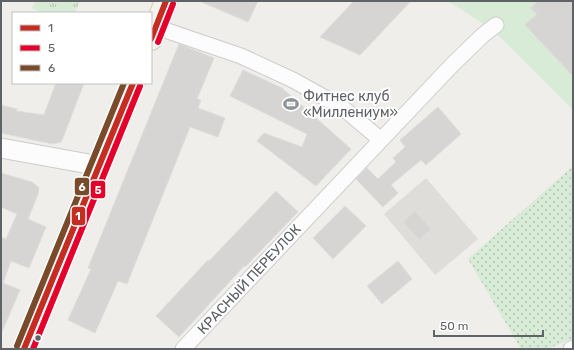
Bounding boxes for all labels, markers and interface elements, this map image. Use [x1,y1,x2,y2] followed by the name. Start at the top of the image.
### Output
[12,12,152,84] legend
[48,21,53,35] text: 1
[48,41,55,55] text: 5
[48,61,55,75] text: 6
[303,88,398,121] place label: Фитнес клуб «Миллениум»
[282,95,300,113] sports icon: Фитнес клуб «Миллениум»
[74,177,90,196] line badge: 6
[90,180,106,199] line badge: 5
[78,181,86,194] text: 6
[94,184,102,197] text: 5
[71,206,86,226] line badge: 1
[75,210,81,223] text: 1
[193,220,305,338] street label: КРАСНЫЙ ПЕРЕУЛОК
[434,312,543,338] scale bar
[440,319,468,333] text: 50 m
[33,333,43,343] unlabelled marker

